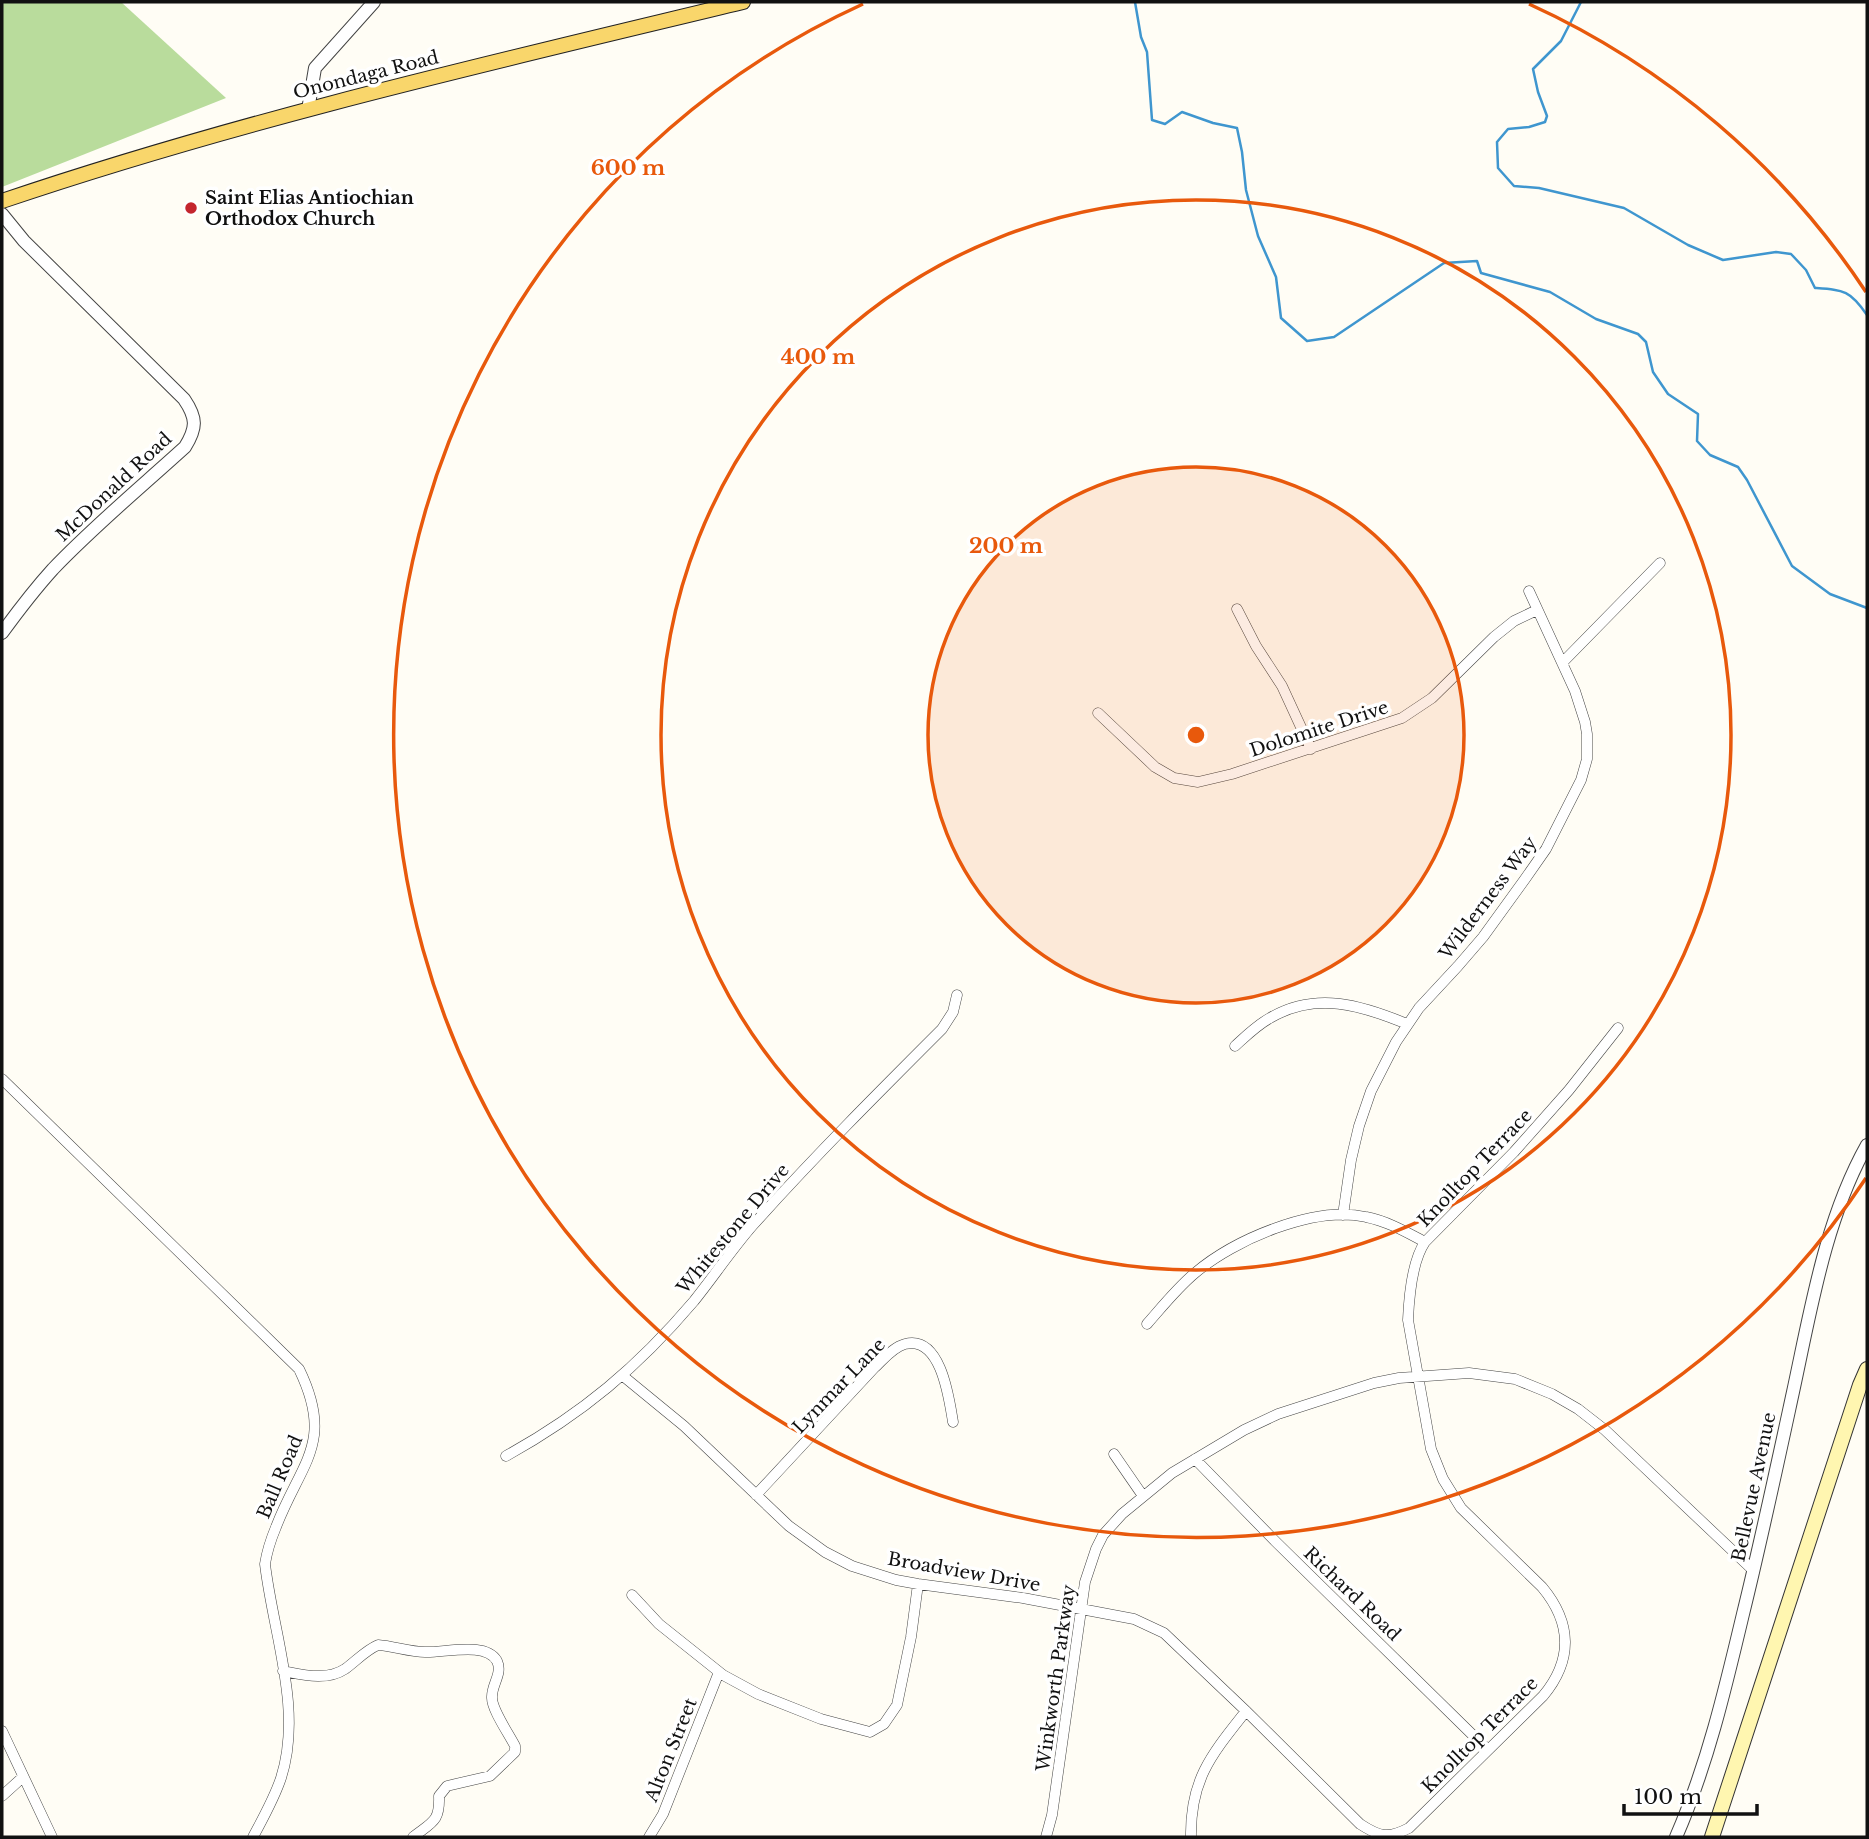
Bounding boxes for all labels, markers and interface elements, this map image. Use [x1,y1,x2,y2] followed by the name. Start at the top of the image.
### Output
[291,46,441,104] street label: Onondaga Road
[591,155,665,181] text: 600 m
[205,187,414,230] place label: Saint Elias Antiochian Orthodox Church
[183,200,199,216] marker: Saint Elias Antiochian Orthodox Church
[781,344,855,370] text: 400 m
[52,428,176,546] street label: McDonald Road
[969,533,1043,559] text: 200 m
[1247,696,1391,762] street label: Dolomite Drive
[1184,723,1208,747] centre of rings
[1434,832,1542,965] street label: Wilderness Way
[1413,1105,1537,1231] street label: Knolltop Terrace
[671,1159,794,1299] street label: Whitestone Drive
[788,1334,890,1438] street label: Lynmar Lane
[1727,1410,1781,1564] street label: Bellevue Avenue
[253,1432,307,1522] street label: Ball Road
[1299,1542,1405,1646] street label: Richard Road
[886,1548,1042,1596] street label: Broadview Drive
[1032,1583,1080,1774] street label: Winkworth Parkway
[1417,1672,1543,1798] street label: Knolltop Terrace
[640,1695,702,1806] street label: Alton Street
[1624,1772,1757,1816] scale bar
[1634,1784,1702,1810] text: 100 m

